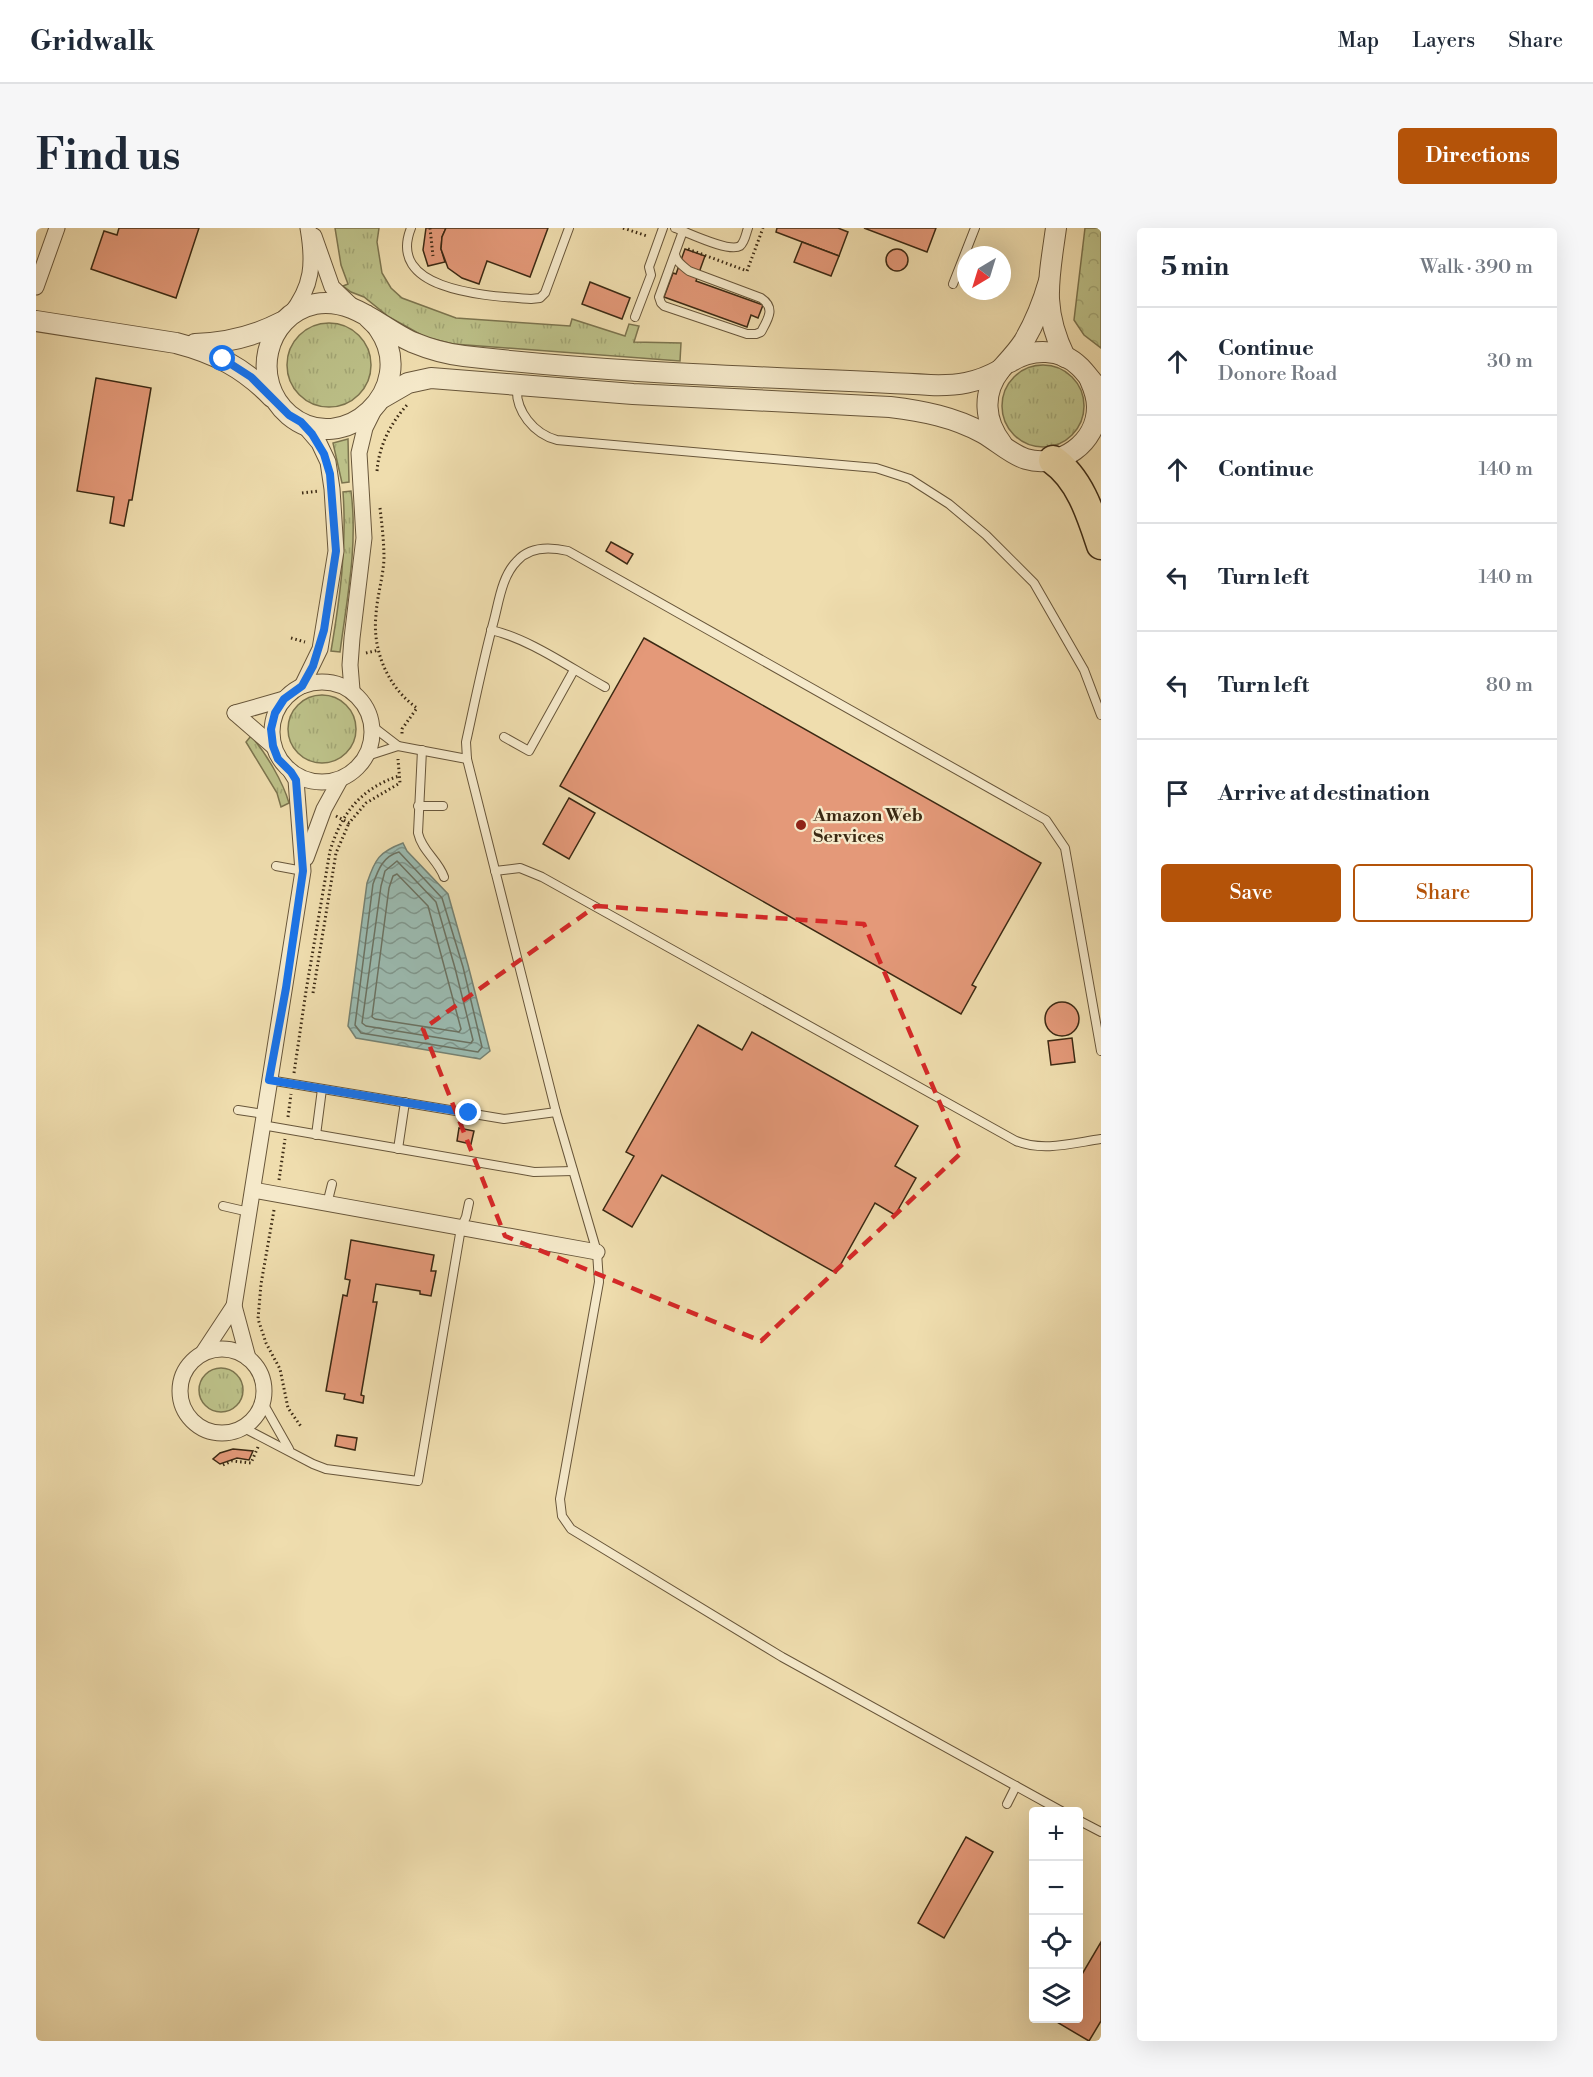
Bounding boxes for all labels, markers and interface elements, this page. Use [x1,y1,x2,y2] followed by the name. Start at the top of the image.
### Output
[30,24,154,59] text: Gridwalk
[1338,28,1379,54] text: Map
[1412,28,1475,54] text: Layers
[1508,28,1563,54] text: Share
[1398,128,1557,184] button: Directions
[36,130,180,183] text: Find us
[957,246,1011,300] north arrow
[1161,251,1229,283] text: 5 min
[1420,255,1533,280] text: Walk · 390 m
[1218,335,1314,362] text: Continue
[209,345,235,371] route start
[1161,345,1194,378] icon: ahead
[1487,349,1533,374] text: 30 m
[1218,362,1337,387] text: Donore Road
[1161,453,1194,486] icon: ahead
[1218,456,1314,483] text: Continue
[1478,457,1533,482] text: 140 m
[1161,561,1194,594] icon: left
[1218,564,1309,591] text: Turn left
[1478,565,1533,590] text: 140 m
[1161,669,1194,702] icon: left
[1218,672,1309,699] text: Turn left
[1486,673,1533,698] text: 80 m
[1161,777,1194,810] icon: arrive
[1218,780,1430,807] text: Arrive at destination
[812,804,923,848] place label: Amazon Web Services
[794,818,808,832] marker: Amazon Web Services
[1161,864,1341,922] button: Save
[1353,864,1533,922] button: Share
[455,1099,481,1125] route end
[1029,1807,1083,2023] map controls
[1029,1807,1083,1861] button: +
[1029,1861,1083,1915] button: −
[1029,1915,1083,1969] button: locate
[1029,1969,1083,2023] button: layers

